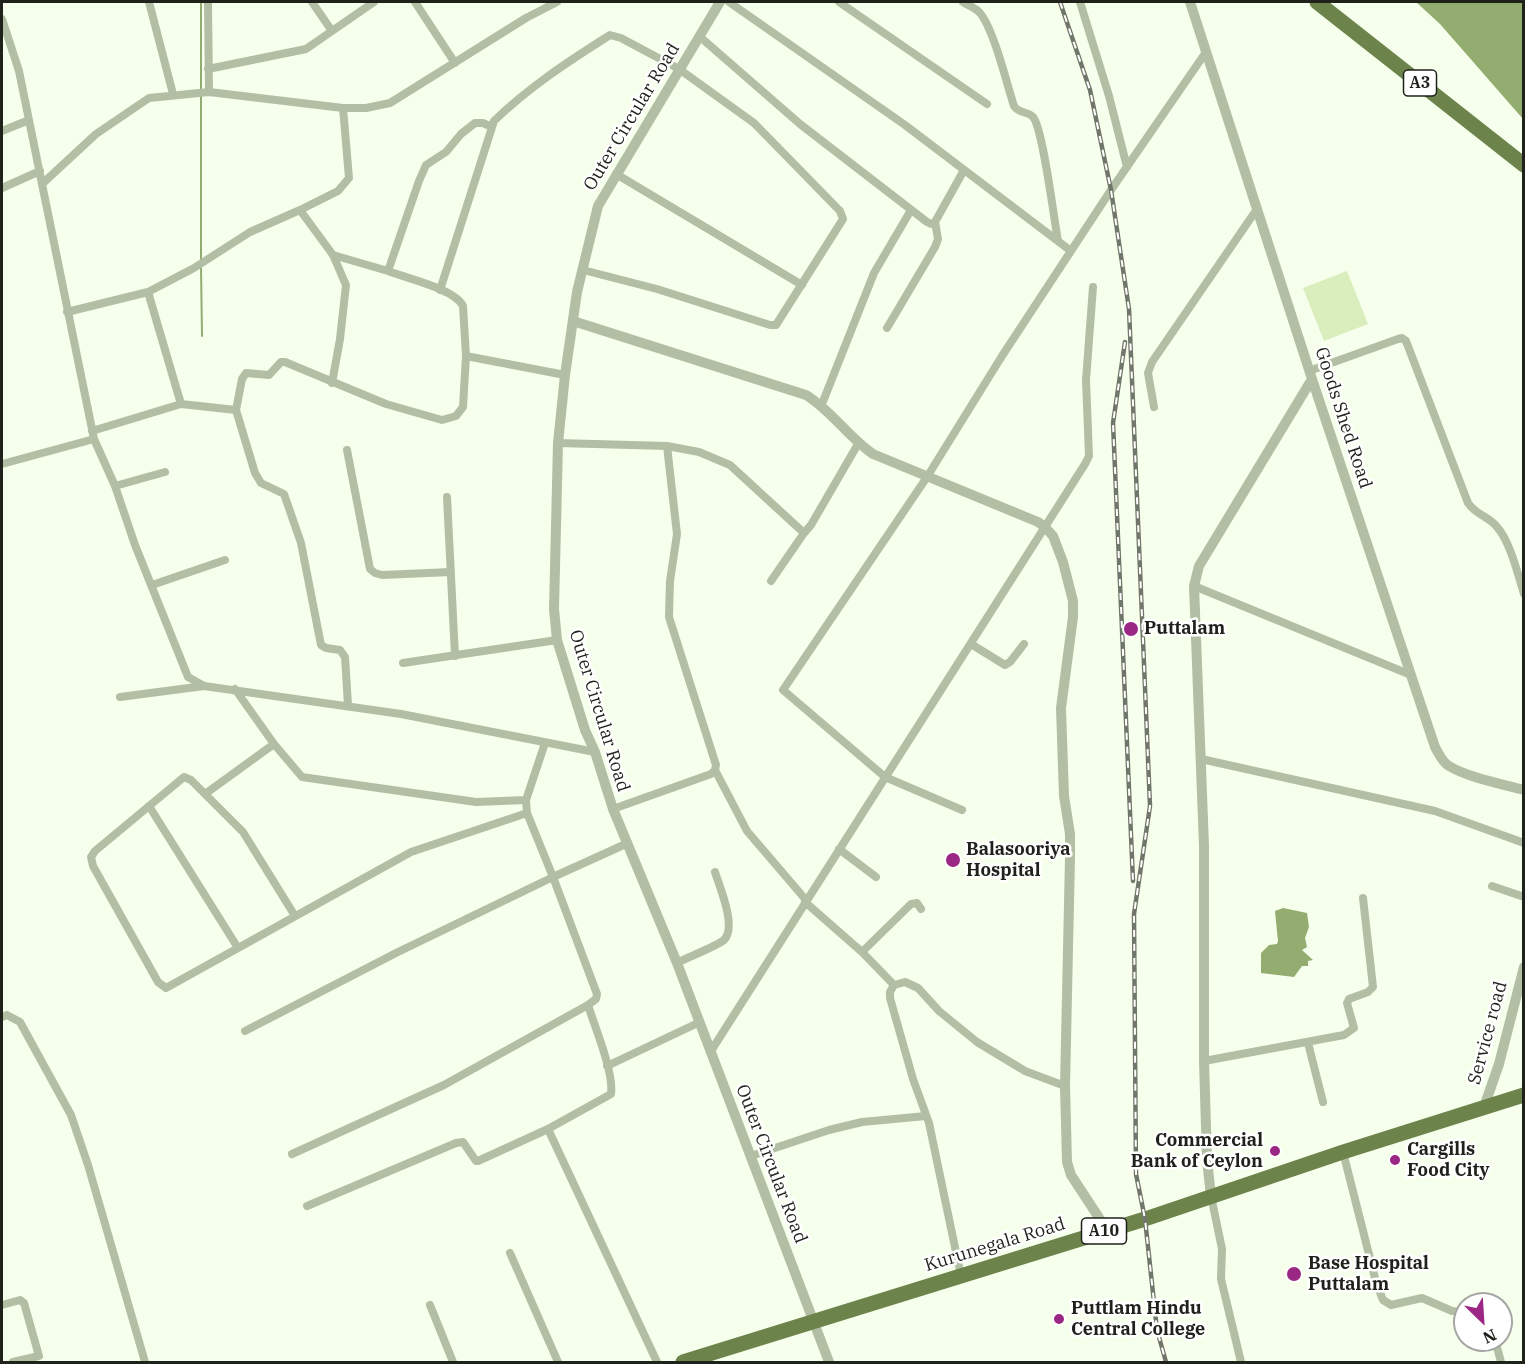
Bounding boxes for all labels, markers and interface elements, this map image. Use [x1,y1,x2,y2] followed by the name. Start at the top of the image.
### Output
[579,39,685,195] street label: Outer Circular Road
[1404,70,1436,96] road number: A3
[1310,345,1376,491] street label: Goods Shed Road
[1144,618,1225,640] place label: Puttalam
[1122,620,1140,638] marker: Puttalam
[564,627,634,795] street label: Outer Circular Road
[966,839,1071,882] place label: Balasooriya Hospital
[944,851,962,869] marker: Balasooriya Hospital
[1464,979,1512,1087] street label: Service road
[731,1082,811,1246] street label: Outer Circular Road
[1131,1130,1263,1172] place label: Commercial Bank of Ceylon
[1407,1139,1490,1182] place label: Cargills Food City
[1268,1144,1282,1158] marker: Commercial Bank of Ceylon
[1388,1153,1402,1167] marker: Cargills Food City
[922,1213,1068,1277] street label: Kurunegala Road
[1082,1218,1126,1244] road number: A10
[1308,1253,1429,1296] place label: Base Hospital Puttalam
[1285,1265,1303,1283] marker: Base Hospital Puttalam
[1453,1292,1513,1352] north arrow
[1071,1298,1205,1340] place label: Puttlam Hindu Central College
[1052,1312,1066,1326] marker: Puttlam Hindu Central College
[1480,1325,1500,1348] text: N

